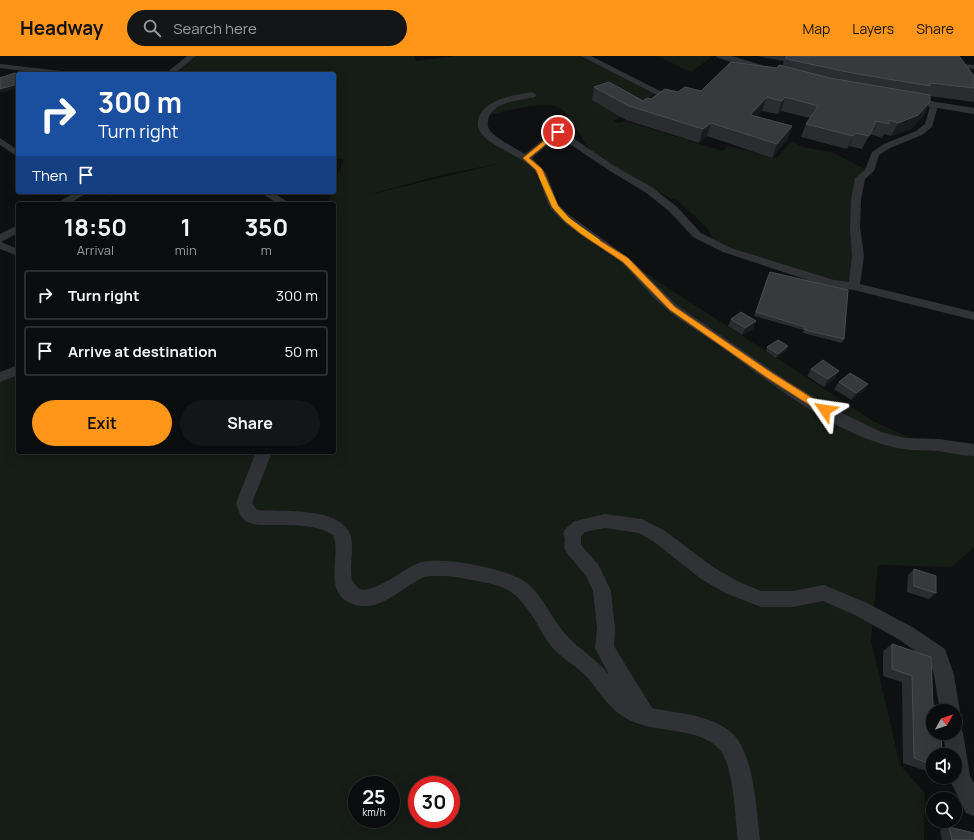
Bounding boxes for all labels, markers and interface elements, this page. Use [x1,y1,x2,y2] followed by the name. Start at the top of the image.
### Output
[127,10,407,46] search box
[20,15,103,41] text: Headway
[141,17,163,39] icon: search
[173,18,257,39] text: Search here
[802,19,830,38] text: Map
[852,19,894,38] text: Layers
[916,19,954,38] text: Share
[98,83,182,121] text: 300 m
[32,88,84,140] icon: right
[541,115,575,149] pin
[98,119,179,143] text: Turn right
[547,121,569,143] icon: arrive
[75,164,97,186] icon: arrive
[32,165,67,186] text: Then
[64,210,127,243] text: 18:50
[180,210,191,243] text: 1
[244,210,288,243] text: 350
[77,241,114,259] text: Arrival
[175,241,197,259] text: min
[261,241,272,259] text: m
[34,284,56,306] icon: right
[68,285,139,306] text: Turn right
[276,285,318,306] text: 300 m
[34,340,56,362] icon: arrive
[68,341,217,362] text: Arrive at destination
[284,341,318,362] text: 50 m
[804,389,846,431] position arrow
[32,400,172,446] button: Exit
[180,400,320,446] button: Share
[926,704,962,740] north arrow
[926,704,962,828] map controls
[926,748,962,784] button: sound
[408,776,460,828] speed limit sign: 30
[362,783,386,810] text: 25
[926,792,962,828] button: search
[362,805,386,819] text: km/h

